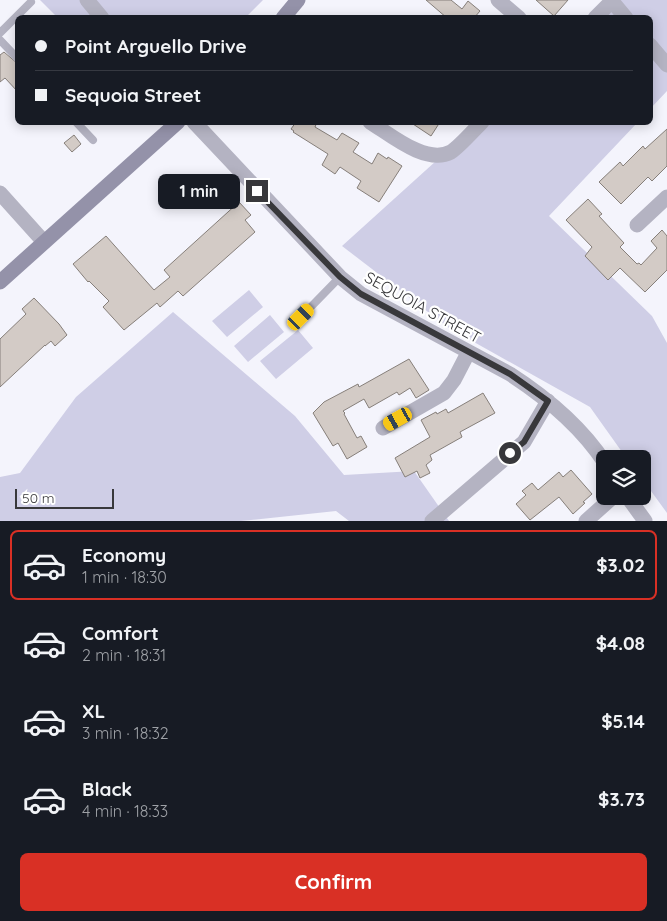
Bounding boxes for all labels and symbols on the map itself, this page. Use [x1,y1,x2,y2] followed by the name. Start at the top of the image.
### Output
[157,174,240,208] callout: 1 min
[246,180,268,202] route end
[361,267,485,347] street label: SEQUOIA STREET
[285,301,316,333] car
[381,405,414,433] car
[499,442,521,464] route start
[15,486,114,509] scale bar

